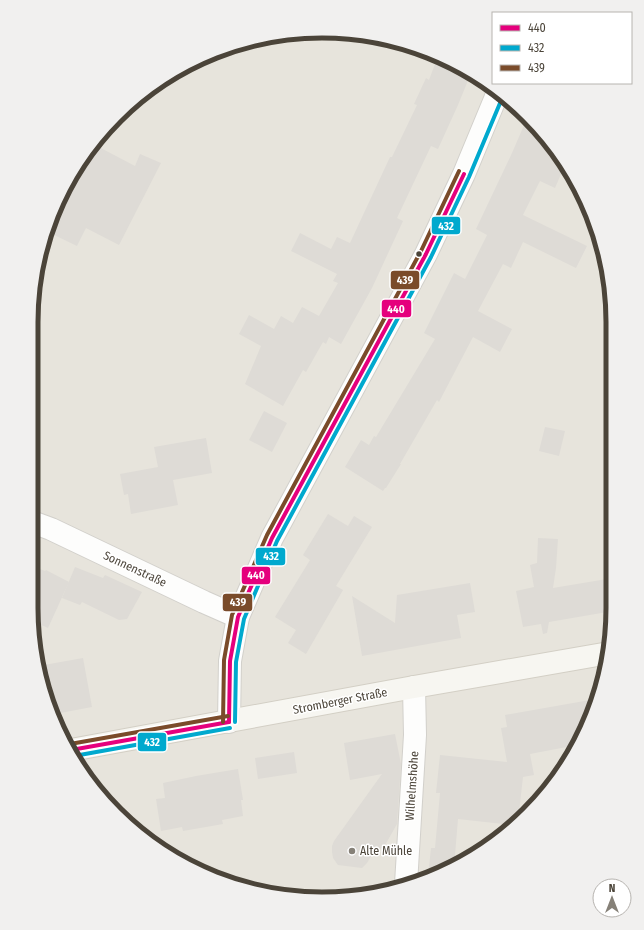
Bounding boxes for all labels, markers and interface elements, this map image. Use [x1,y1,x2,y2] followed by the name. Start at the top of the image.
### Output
[492,12,632,84] legend
[528,21,546,35] text: 440
[528,41,544,55] text: 432
[528,61,545,75] text: 439
[431,216,461,235] line badge: 432
[438,220,454,233] text: 432
[414,249,424,259] unlabelled marker
[390,270,420,290] line badge: 439
[397,274,413,287] text: 439
[381,299,412,318] line badge: 440
[387,303,405,316] text: 440
[255,547,286,566] line badge: 432
[101,548,169,590] street label: Sonnenstraße
[263,550,279,563] text: 432
[241,566,271,585] line badge: 440
[247,569,265,582] text: 440
[222,593,253,612] line badge: 439
[230,596,246,609] text: 439
[292,685,388,717] street label: Stromberger Straße
[137,732,167,752] line badge: 432
[144,736,160,749] text: 432
[403,751,421,821] street label: Wilhelmshöhe
[360,844,412,858] place label: Alte Mühle
[347,846,357,856] marker: Alte Mühle
[592,878,632,918] north arrow
[609,882,615,895] text: N

